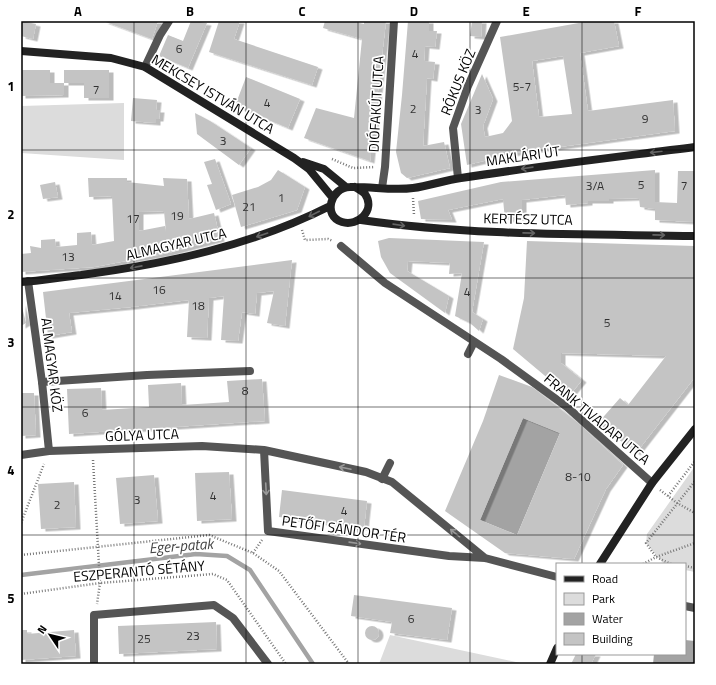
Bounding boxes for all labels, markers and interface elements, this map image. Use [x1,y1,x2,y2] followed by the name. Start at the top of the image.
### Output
[74,1,82,21] text: A
[186,1,194,21] text: B
[298,1,306,21] text: C
[410,1,418,21] text: D
[522,1,530,21] text: E
[635,1,642,21] text: F
[176,39,183,58] house number: 6
[412,44,419,63] house number: 4
[435,45,480,118] street label: RÓKUS KÖZ
[148,49,279,139] street label: MEKCSEY ISTVÁN UTCA
[362,55,389,153] street label: DIÓFAKÚT UTCA
[7,76,15,96] text: 1
[513,77,531,96] house number: 5-7
[93,80,99,99] house number: 7
[264,93,271,112] house number: 4
[410,99,416,118] house number: 2
[475,100,481,119] house number: 3
[642,109,649,128] house number: 9
[220,131,226,150] house number: 3
[485,140,562,171] street label: MAKLÁRI ÚT
[650,148,663,156] one-way arrow
[521,164,534,172] one-way arrow
[638,175,645,194] house number: 5
[586,176,604,195] house number: 3/A
[681,176,687,195] house number: 7
[278,188,284,207] house number: 1
[242,197,256,216] house number: 21
[7,204,15,224] text: 2
[170,206,184,225] house number: 19
[483,207,574,230] street label: KERTÉSZ UTCA
[126,209,140,228] house number: 17
[309,211,321,218] one-way arrow
[392,221,405,229] one-way arrow
[124,222,229,265] street label: ALMAGYAR UTCA
[522,229,535,237] one-way arrow
[652,231,665,239] one-way arrow
[256,232,269,239] one-way arrow
[61,247,75,266] house number: 13
[130,264,143,272] one-way arrow
[152,280,166,299] house number: 16
[464,282,471,301] house number: 4
[108,286,122,305] house number: 14
[191,296,205,315] house number: 18
[604,313,611,332] house number: 5
[36,317,69,413] street label: ALMAGYAR KÖZ
[7,332,15,352] text: 3
[540,368,655,470] street label: FRANK TIVADAR UTCA
[242,381,249,400] house number: 8
[82,403,89,422] house number: 6
[105,423,180,446] street label: GÓLYA UTCA
[7,460,15,480] text: 4
[339,464,352,472] one-way arrow
[565,467,591,486] house number: 8-10
[262,482,269,495] one-way arrow
[210,486,217,505] house number: 4
[134,490,140,509] house number: 3
[54,495,60,514] house number: 2
[341,501,348,520] house number: 4
[281,509,408,548] street label: PETŐFI SÁNDOR TÉR
[450,529,461,538] one-way arrow
[148,532,216,559] water label: Eger-patak
[348,539,361,547] one-way arrow
[72,554,206,587] street label: ESZPERANTÓ SÉTÁNY
[556,563,686,655] legend
[592,569,618,588] text: Road
[7,588,15,608] text: 5
[592,589,615,608] text: Park
[408,609,415,628] house number: 6
[592,609,623,628] text: Water
[30,615,70,655] north arrow
[33,622,51,637] text: N
[186,626,200,645] house number: 23
[137,629,151,648] house number: 25
[592,629,633,648] text: Building

